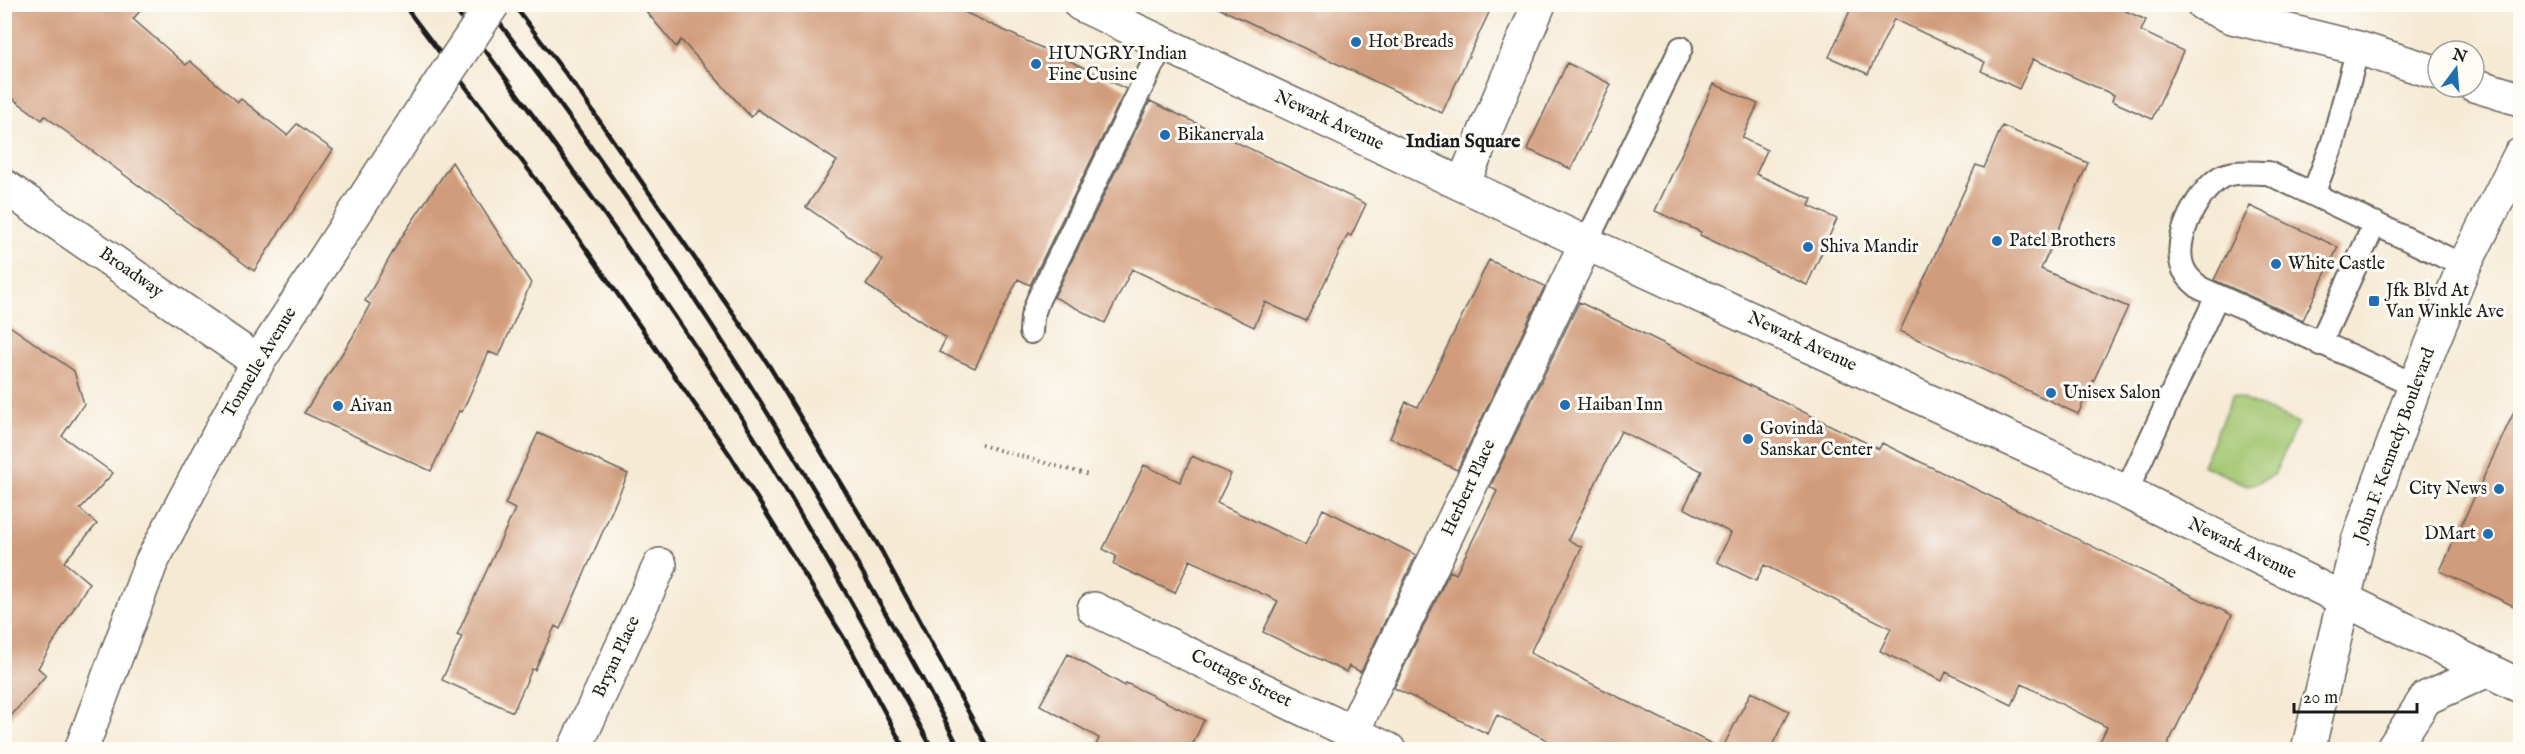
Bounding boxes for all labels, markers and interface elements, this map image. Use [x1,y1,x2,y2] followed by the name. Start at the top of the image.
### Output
[1368,31,1453,54] place label: Hot Breads
[1349,35,1363,49] marker: Hot Breads
[2426,39,2486,99] north arrow
[1048,43,1187,87] place label: HUNGRY Indian Fine Cusine
[2449,45,2469,68] text: N
[1029,57,1043,71] marker: HUNGRY Indian Fine Cusine
[1271,86,1387,156] street label: Newark Avenue
[1177,124,1264,147] place label: Bikanervala
[1158,128,1172,142] marker: Bikanervala
[1406,129,1521,154] district label: Indian Square
[2009,230,2116,253] place label: Patel Brothers
[1990,234,2004,248] marker: Patel Brothers
[1820,236,1919,259] place label: Shiva Mandir
[1801,240,1815,254] marker: Shiva Mandir
[94,242,168,304] street label: Broadway
[2288,253,2385,276] place label: White Castle
[2269,257,2283,271] marker: White Castle
[2384,280,2504,324] place label: Jfk Blvd At Van Winkle Ave
[2367,294,2381,308] marker: Jfk Blvd At Van Winkle Ave
[218,303,302,423] street label: Tonnelle Avenue
[1744,307,1860,377] street label: Newark Avenue
[2348,344,2441,547] street label: John F. Kennedy Boulevard
[2063,382,2161,405] place label: Unisex Salon
[2044,386,2058,400] marker: Unisex Salon
[1577,394,1663,417] place label: Haiban Inn
[349,395,393,418] place label: Aivan
[1558,398,1572,412] marker: Haiban Inn
[331,399,345,413] marker: Aivan
[1760,418,1873,462] place label: Govinda Sanskar Center
[1741,432,1755,446] marker: Govinda Sanskar Center
[1437,436,1501,540] street label: Herbert Place
[2409,478,2487,501] place label: City News
[2492,482,2506,496] marker: City News
[2184,513,2300,585] street label: Newark Avenue
[2424,523,2476,546] place label: DMart
[2481,527,2495,541] marker: DMart
[588,612,646,702] street label: Bryan Place
[1187,645,1295,713] street label: Cottage Street
[2294,676,2417,714] scale bar
[2303,687,2338,710] text: 20 m

